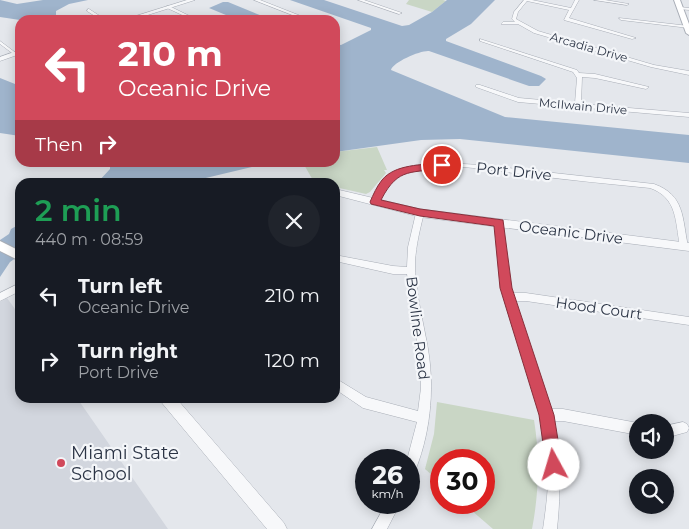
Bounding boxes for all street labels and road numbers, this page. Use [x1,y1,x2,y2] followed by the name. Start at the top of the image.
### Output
[548,29,630,65] street label: Arcadia Drive
[538,95,628,117] street label: McIIwain Drive
[475,158,553,184] street label: Port Drive
[518,216,624,248] street label: Oceanic Drive
[402,275,434,381] street label: Bowline Road
[554,293,644,323] street label: Hood Court

